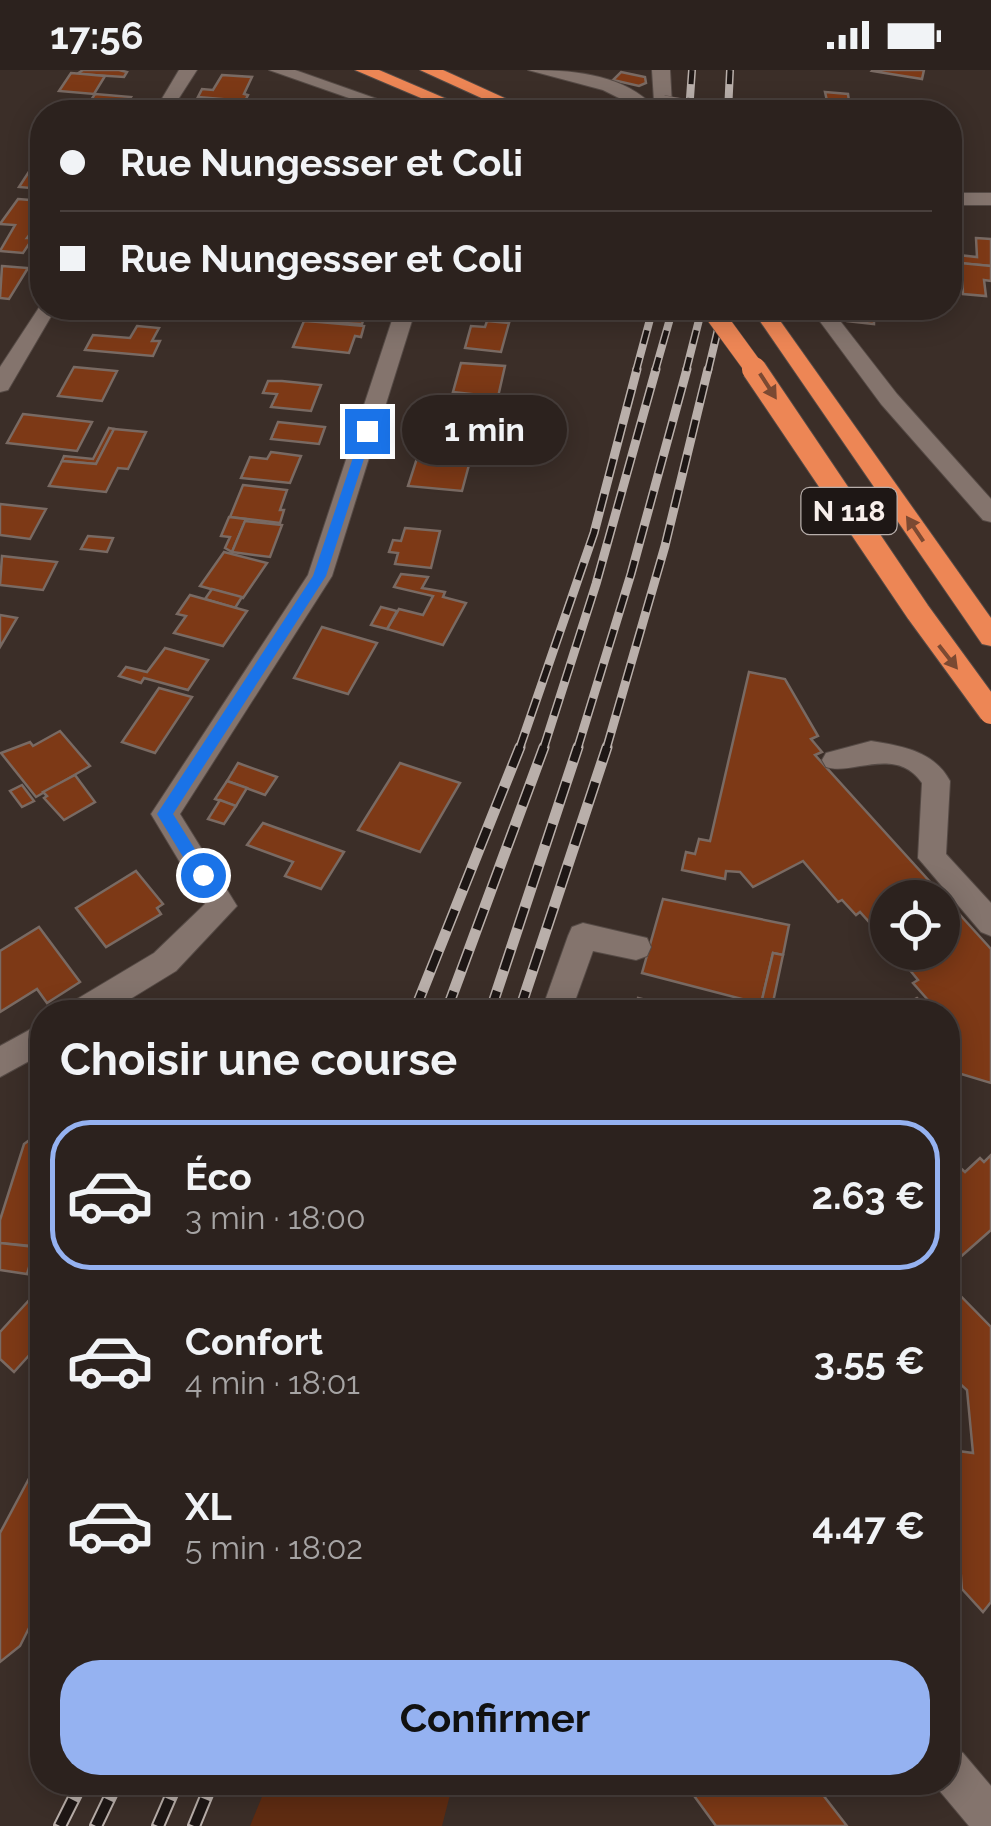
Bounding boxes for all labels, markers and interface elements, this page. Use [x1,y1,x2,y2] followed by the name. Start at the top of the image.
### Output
[50,13,144,58] text: 17:56
[120,140,523,185] text: Rue Nungesser et Coli
[120,236,523,281] text: Rue Nungesser et Coli
[758,373,776,400] one-way arrow
[402,396,567,466] callout: 1 min
[345,409,390,454] route end
[444,411,525,448] text: 1 min
[802,488,896,534] road number: N 118
[906,516,925,543] one-way arrow
[937,644,958,670] one-way arrow
[181,853,226,898] route start
[870,880,960,970] map controls
[870,880,960,970] button: locate
[60,1033,457,1086] text: Choisir une course
[65,1150,155,1240] icon: car
[185,1154,252,1199] text: Éco
[812,1173,925,1218] text: 2.63 €
[185,1199,366,1236] text: 3 min · 18:00
[65,1315,155,1405] icon: car
[185,1319,323,1364] text: Confort
[814,1338,925,1383] text: 3.55 €
[185,1364,360,1401] text: 4 min · 18:01
[65,1480,155,1570] icon: car
[185,1484,232,1529] text: XL
[812,1503,925,1548] text: 4.47 €
[185,1529,363,1566] text: 5 min · 18:02
[60,1660,930,1775] button: Confirmer

